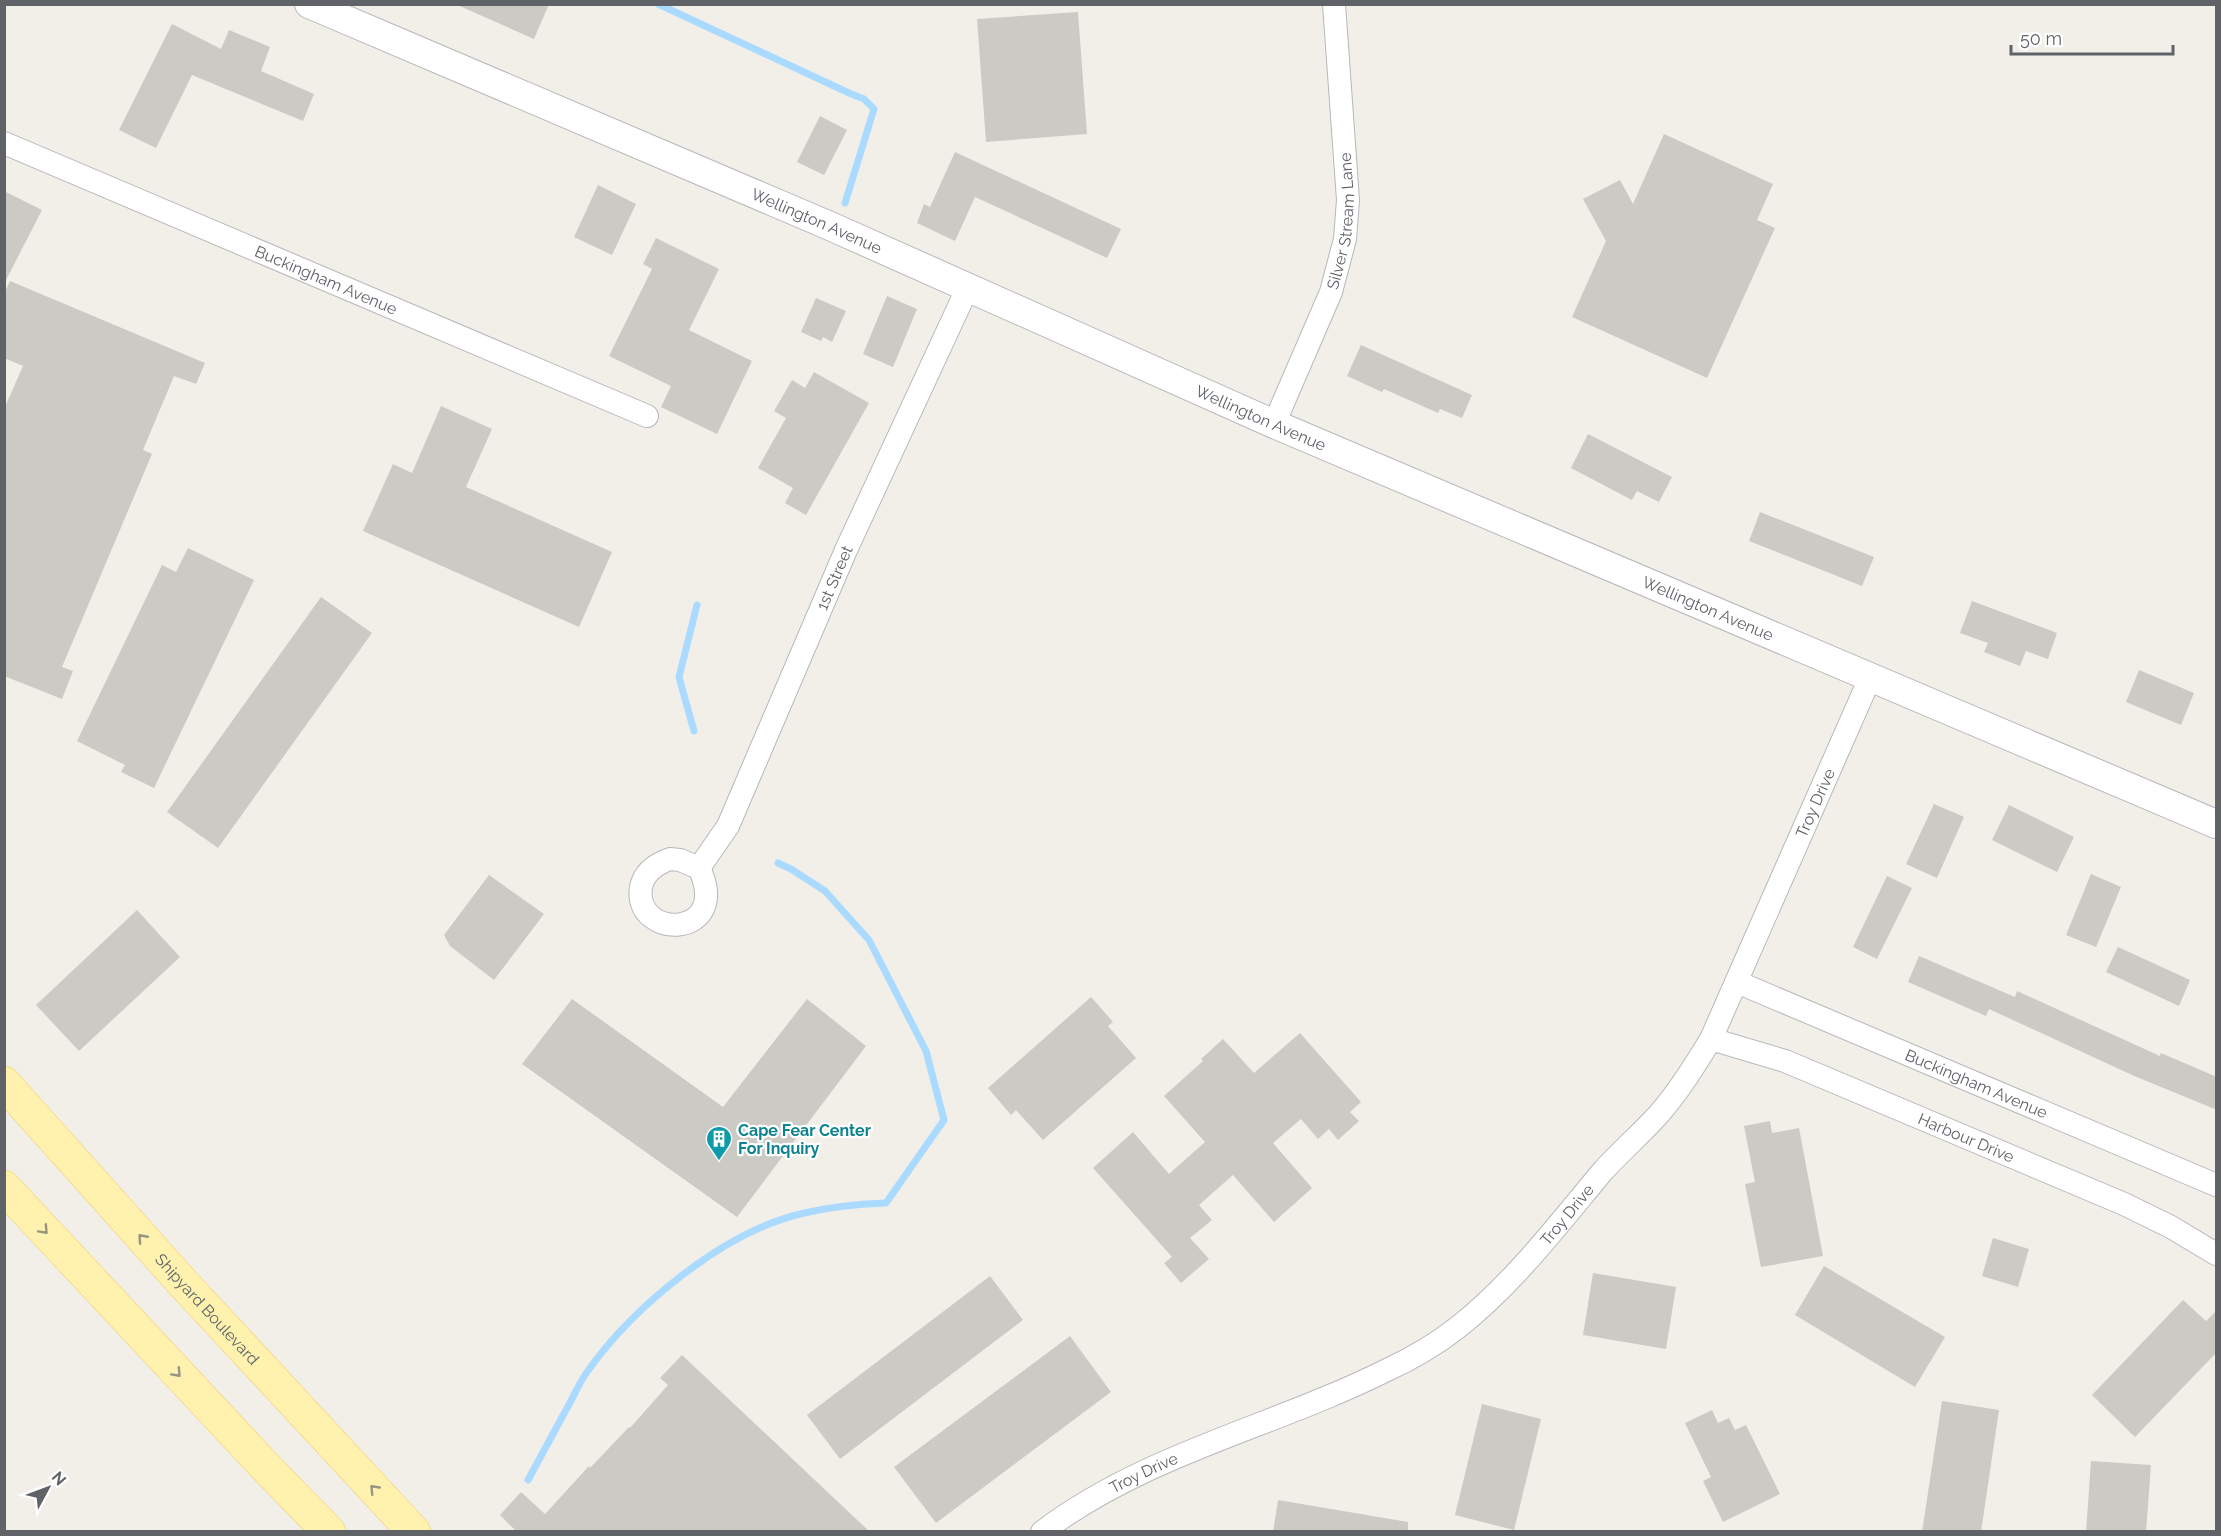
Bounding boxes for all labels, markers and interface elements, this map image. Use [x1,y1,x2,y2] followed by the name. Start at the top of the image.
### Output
[2011,18,2173,56] scale bar
[2020,28,2062,49] text: 50 m
[1323,152,1358,292] street label: Silver Stream Lane
[748,185,885,258] street label: Wellington Avenue
[252,242,400,319] street label: Buckingham Avenue
[1193,381,1329,455] street label: Wellington Avenue
[812,542,857,613] street label: 1st Street
[1639,573,1776,645] street label: Wellington Avenue
[1792,766,1839,841] street label: Troy Drive
[1902,1045,2050,1122] street label: Buckingham Avenue
[1915,1109,2017,1167] street label: Harbour Drive
[738,1121,871,1158] place label: Cape Fear Center For Inquiry
[704,1124,734,1162] building icon: Cape Fear Center For Inquiry
[1536,1181,1598,1249] street label: Troy Drive
[37,1223,48,1234] one-way arrow
[138,1234,149,1245] one-way arrow
[151,1250,263,1369] street label: Shipyard Boulevard
[170,1365,181,1376] one-way arrow
[1106,1449,1181,1497] street label: Troy Drive
[18,1458,78,1518] north arrow
[48,1468,70,1489] text: N
[370,1486,381,1497] one-way arrow

